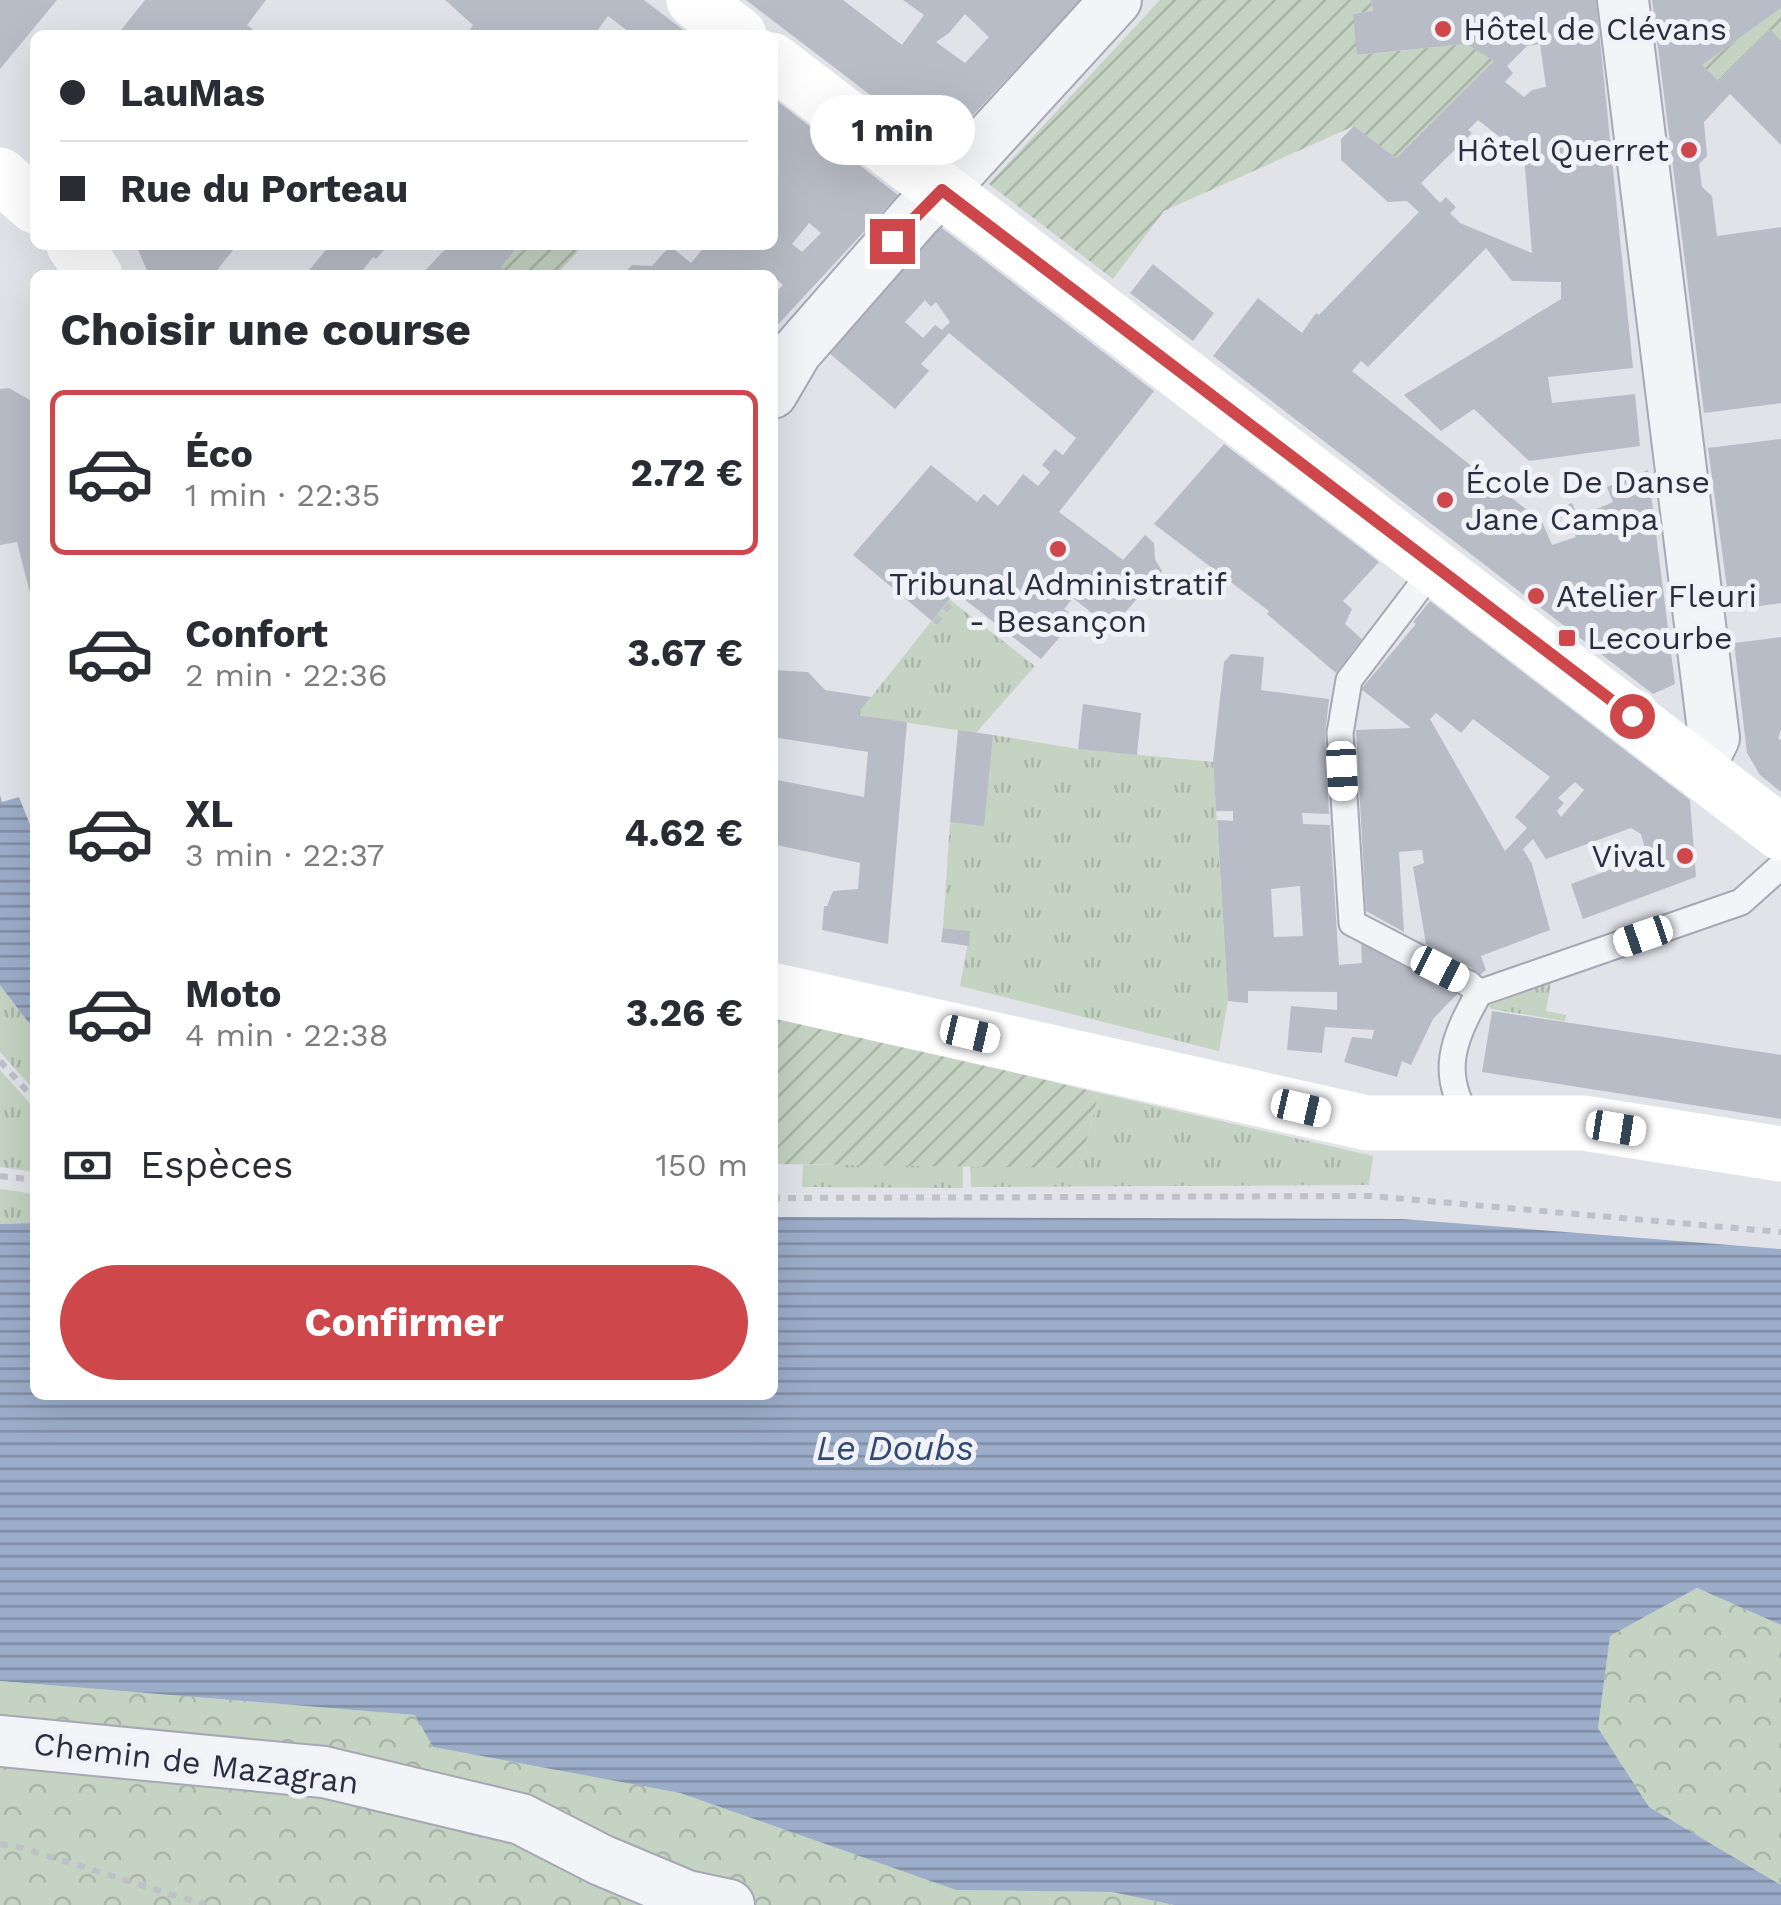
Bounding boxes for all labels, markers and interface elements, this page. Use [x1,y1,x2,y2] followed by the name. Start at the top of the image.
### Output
[1463,10,1727,48] place label: Hôtel de Clévans
[1432,18,1454,40] marker: Hôtel de Clévans
[120,71,265,115] text: LauMas
[810,96,974,166] callout: 1 min
[851,111,934,149] text: 1 min
[1456,131,1669,169] place label: Hôtel Querret
[1678,139,1700,161] marker: Hôtel Querret
[120,167,408,211] text: Rue du Porteau
[870,219,915,264] route end
[60,303,471,356] text: Choisir une course
[65,428,155,518] icon: car
[185,432,253,476] text: Éco
[630,451,743,495] text: 2.72 €
[1465,463,1710,538] place label: École De Danse Jane Campa
[185,476,380,514] text: 1 min · 22:35
[1434,489,1456,511] marker: École De Danse Jane Campa
[1047,538,1069,560] marker: Tribunal Administratif - Besançon
[889,565,1227,640] place label: Tribunal Administratif - Besançon
[1556,577,1757,615] place label: Atelier Fleuri
[1525,585,1547,607] marker: Atelier Fleuri
[65,608,155,698] icon: car
[185,612,328,656] text: Confort
[1587,619,1733,657] place label: Lecourbe
[1556,627,1578,649] marker: Lecourbe
[627,631,743,675] text: 3.67 €
[185,656,387,694] text: 2 min · 22:36
[1610,694,1655,739] route start
[1325,740,1359,802] car
[65,788,155,878] icon: car
[185,792,233,836] text: XL
[624,811,743,855] text: 4.62 €
[185,836,385,874] text: 3 min · 22:37
[1592,837,1665,875] place label: Vival
[1674,845,1696,867] marker: Vival
[1610,912,1676,960] car
[1406,942,1474,996] car
[65,968,155,1058] icon: car
[185,972,281,1016] text: Moto
[626,991,743,1035] text: 3.26 €
[937,1013,1003,1055] car
[185,1016,389,1054] text: 4 min · 22:38
[1268,1087,1334,1129] car
[1584,1108,1648,1148] car
[60,1138,115,1193] icon: cash
[140,1143,293,1187] text: Espèces
[656,1146,748,1184] text: 150 m
[60,1265,748,1380] button: Confirmer
[816,1427,974,1469] water label: Le Doubs
[31,1724,361,1802] street label: Chemin de Mazagran

